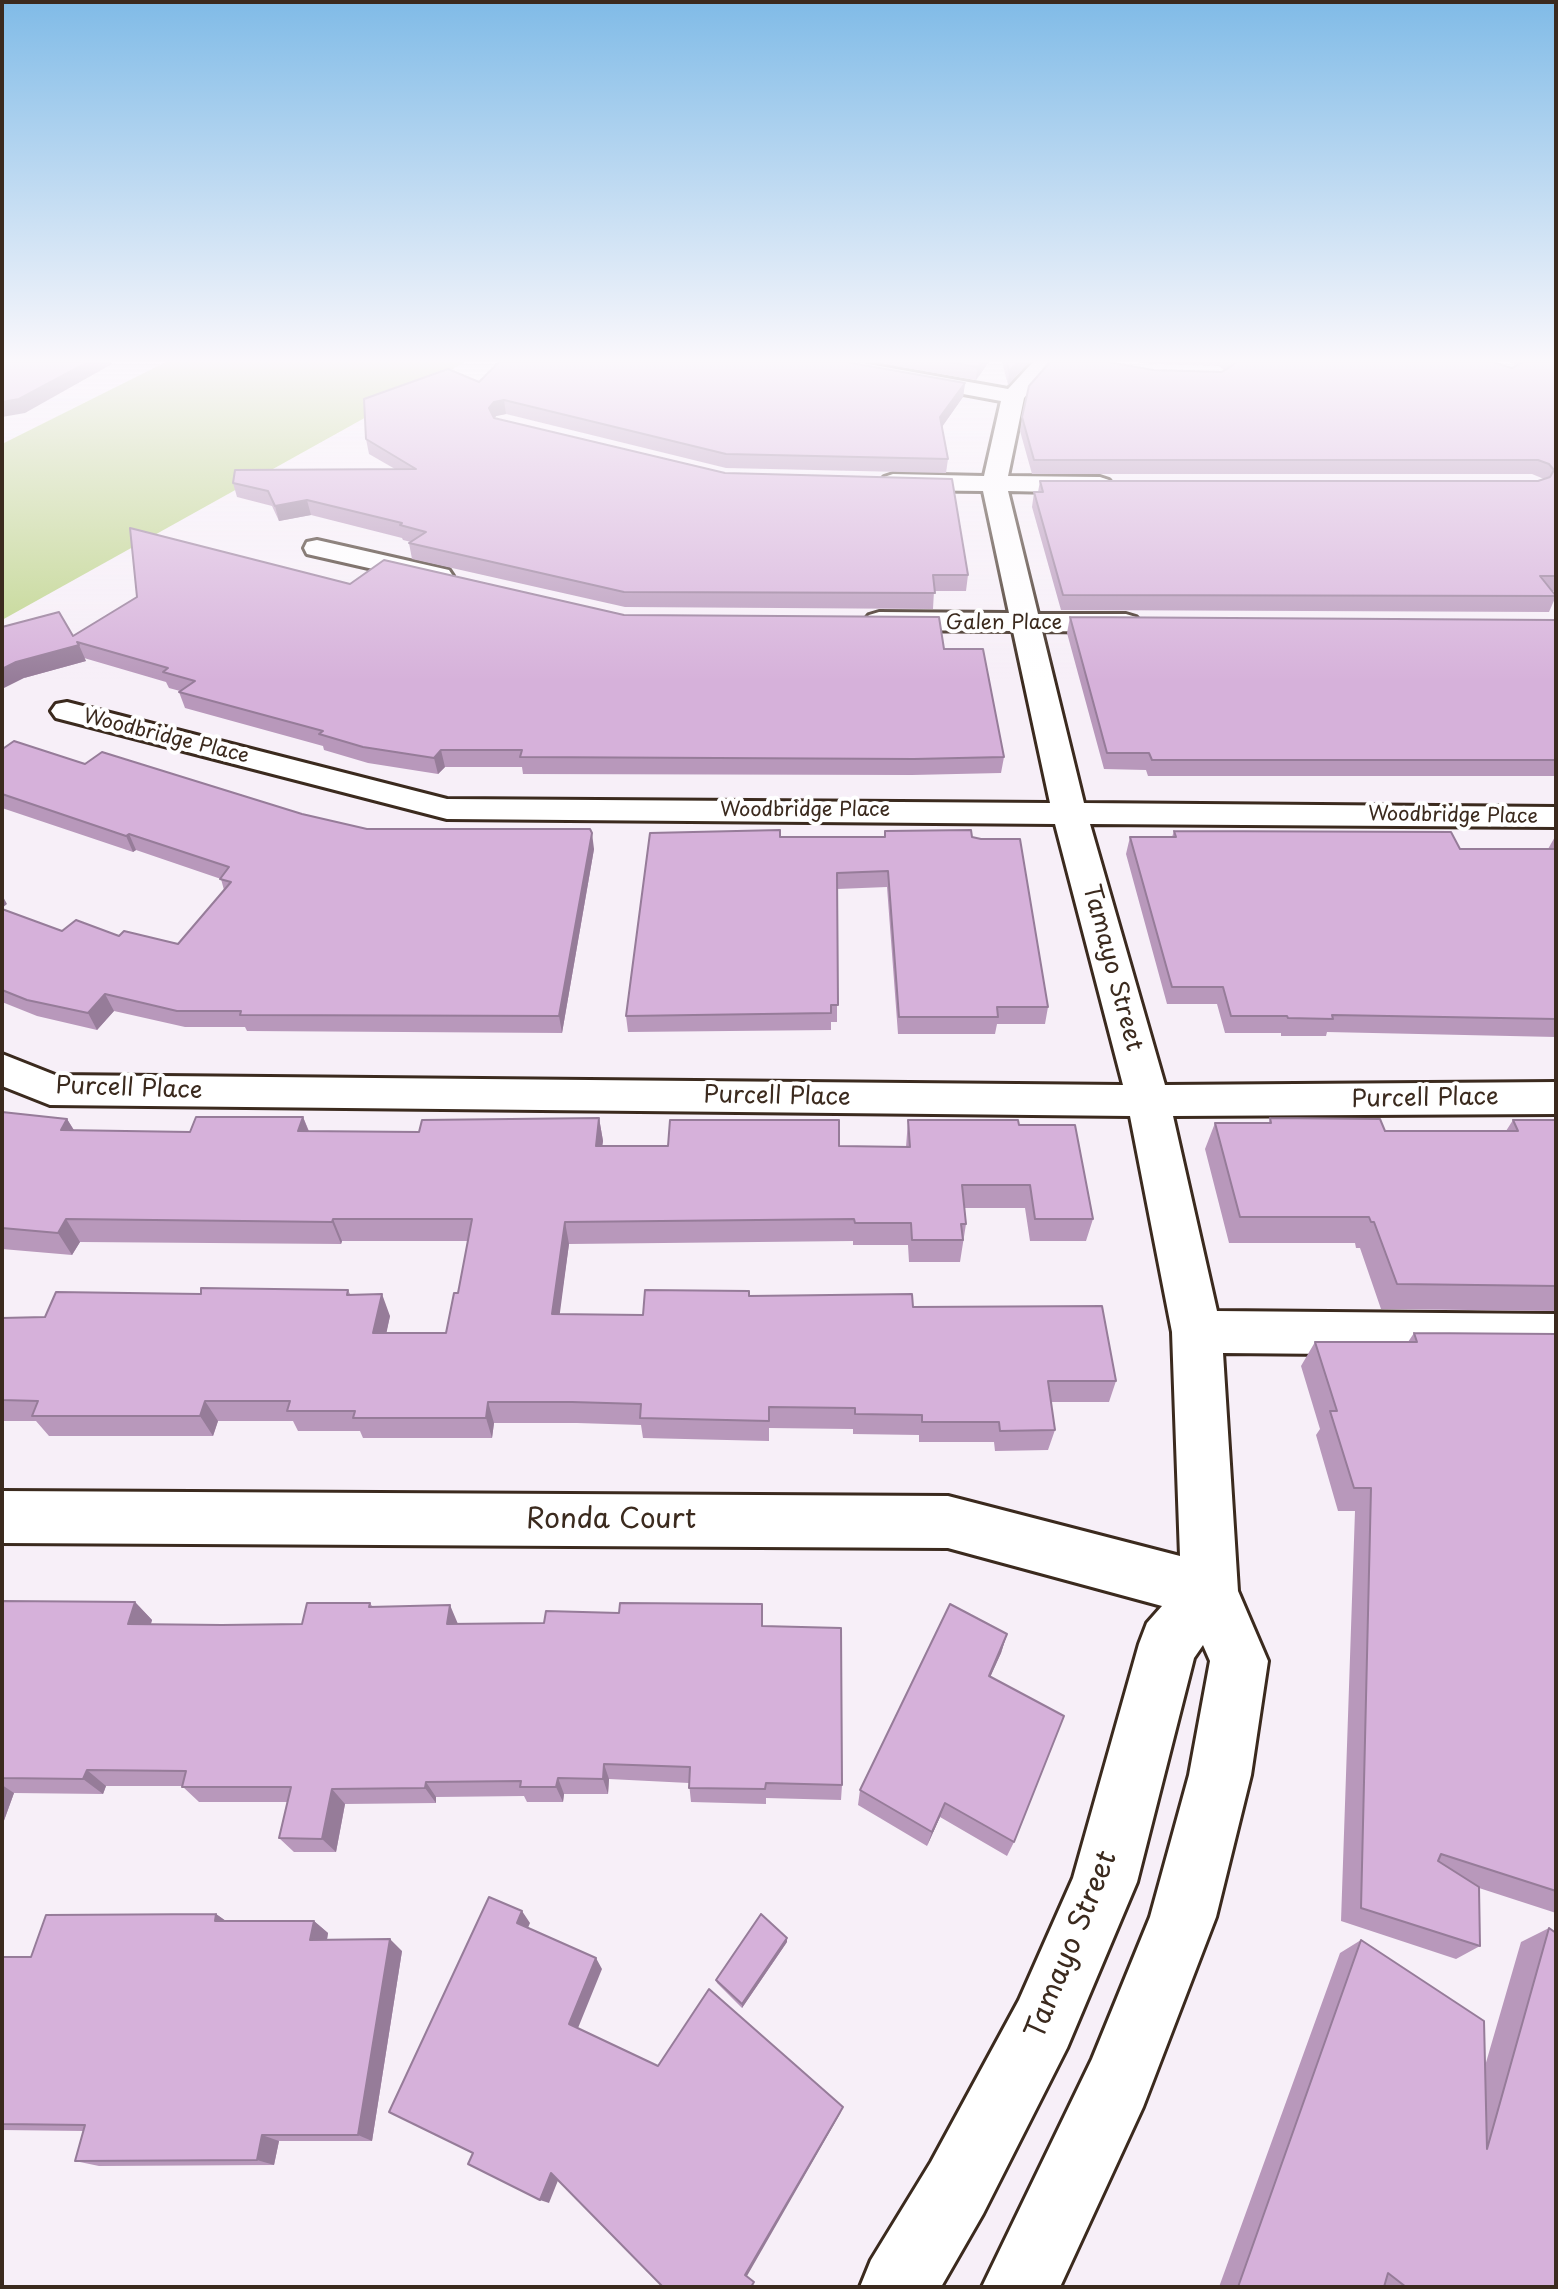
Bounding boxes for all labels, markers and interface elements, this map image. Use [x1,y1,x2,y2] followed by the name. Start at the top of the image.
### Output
[946,611,1062,635] street label: Galen Place
[81,705,251,769] street label: Woodbridge Place
[720,798,890,822] street label: Woodbridge Place
[1368,803,1538,829] street label: Woodbridge Place
[1076,882,1148,1054] street label: Tamayo Street
[55,1072,203,1106] street label: Purcell Place
[703,1081,851,1113] street label: Purcell Place
[1351,1083,1499,1115] street label: Purcell Place
[526,1503,696,1537] street label: Ronda Court
[1019,1846,1125,2044] street label: Tamayo Street

